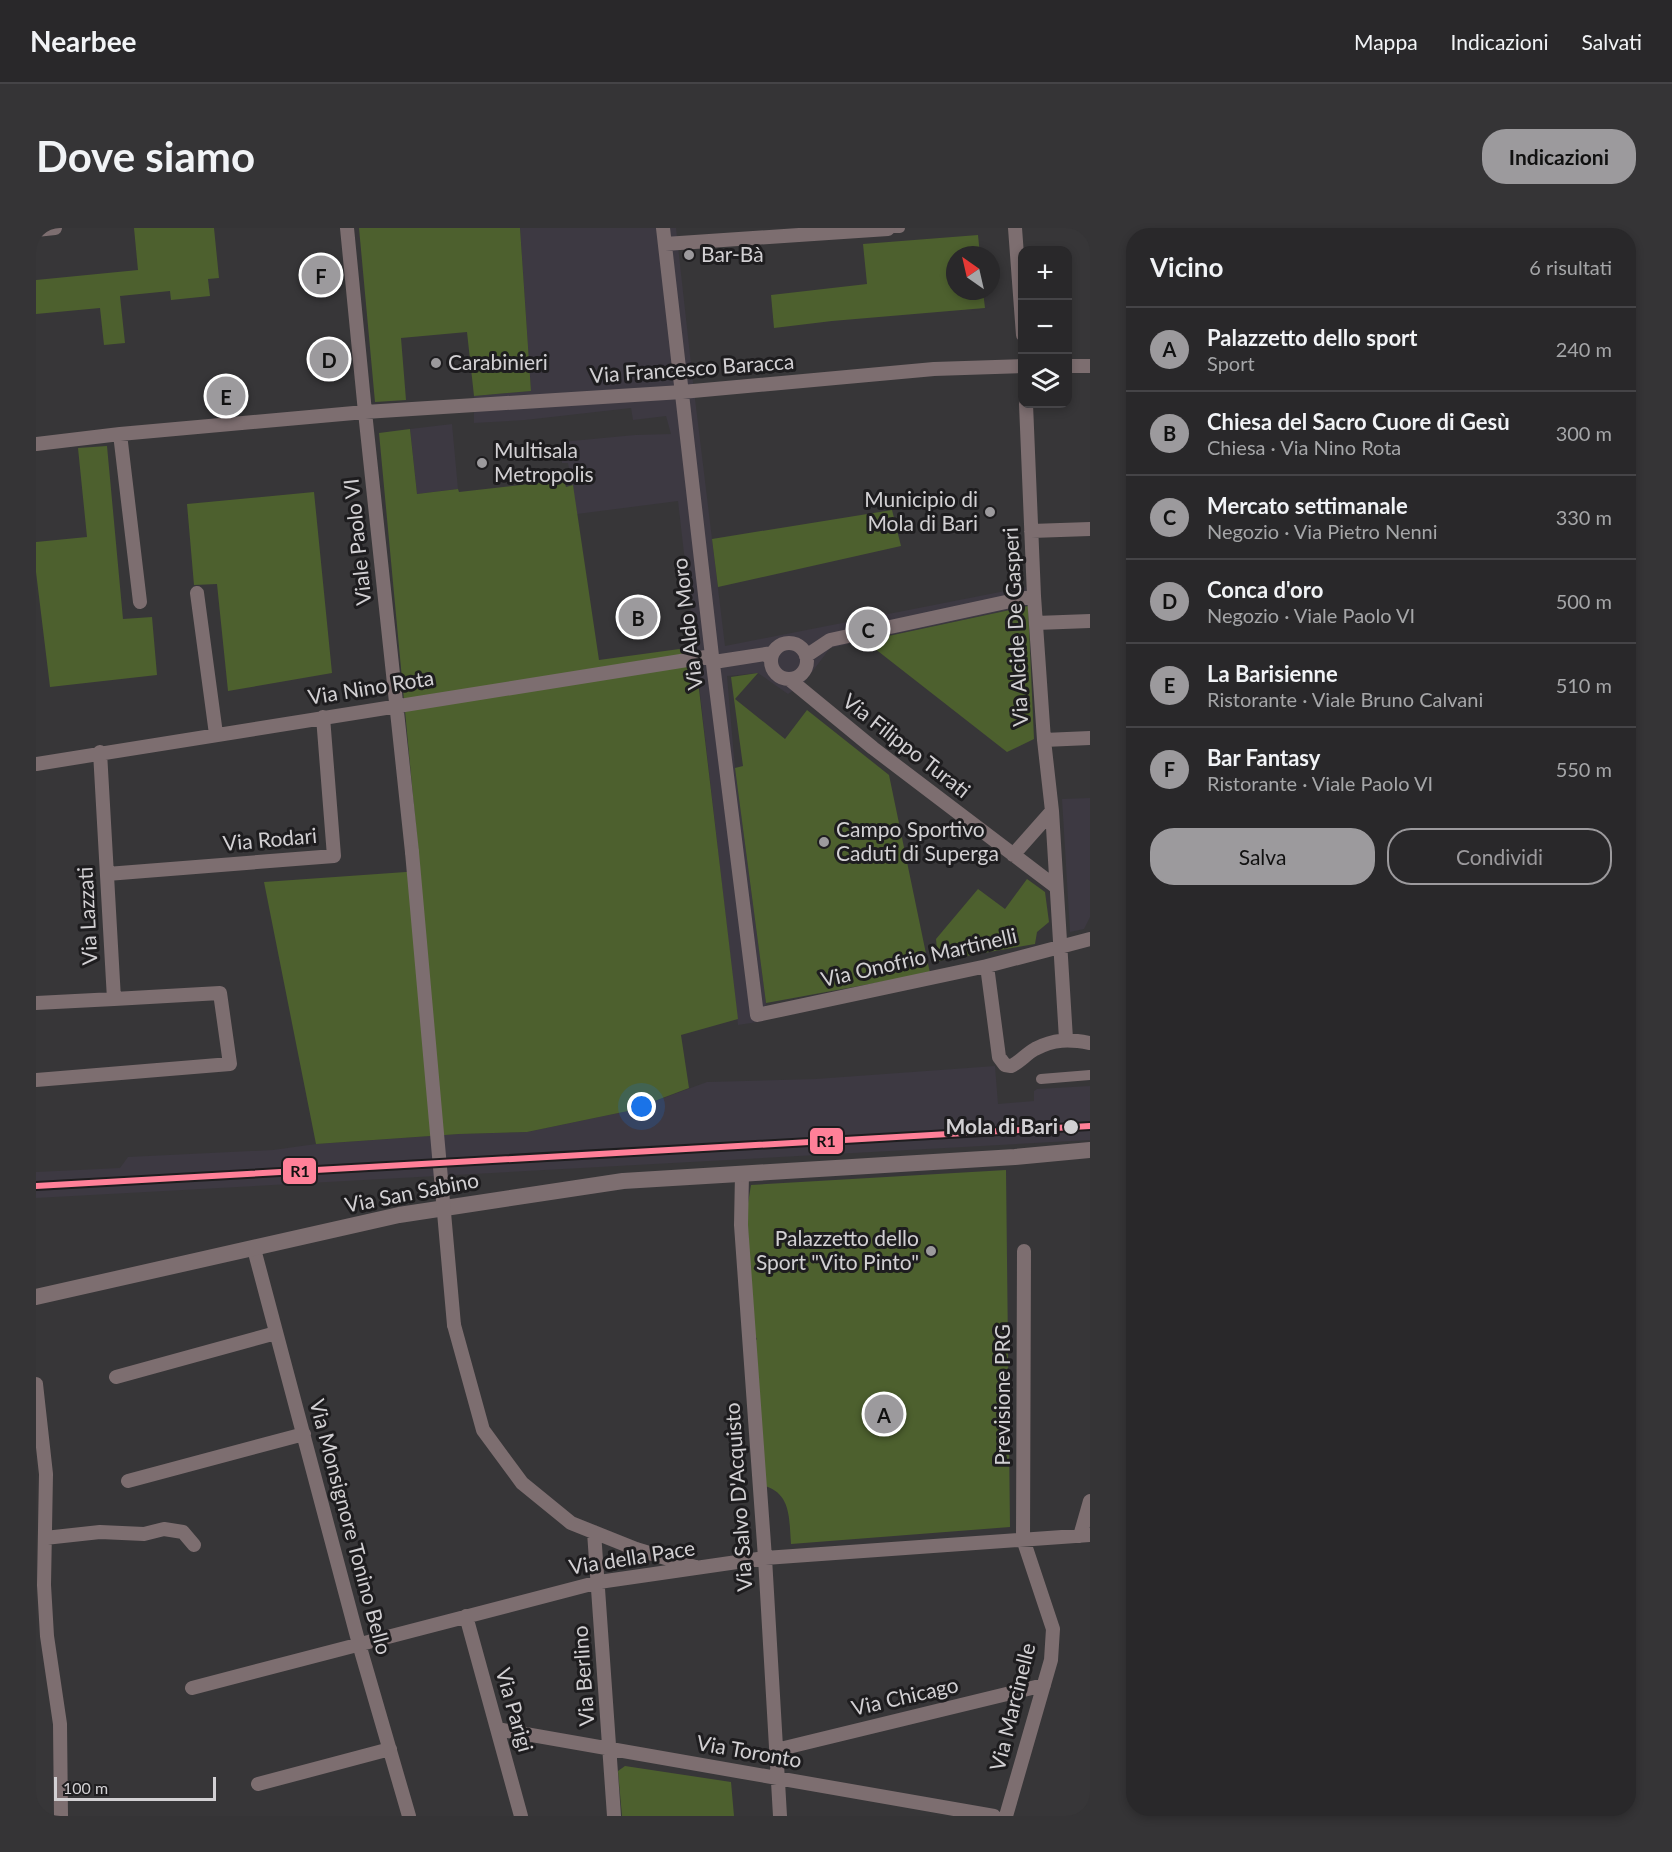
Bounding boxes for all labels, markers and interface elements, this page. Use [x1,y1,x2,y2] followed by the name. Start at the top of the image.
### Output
[30,24,137,58] text: Nearbee
[1354,29,1418,54] text: Mappa
[1451,29,1549,54] text: Indicazioni
[1582,29,1642,54] text: Salvati
[1482,129,1636,184] button: Indicazioni
[36,131,255,181] text: Dove siamo
[701,241,764,266] place label: Bar-Bà
[946,246,1000,300] north arrow
[1018,246,1072,408] map controls
[1018,246,1072,300] button: +
[682,248,696,262] marker: Bar-Bà
[1150,251,1223,283] text: Vicino
[302,252,340,298] pin: F
[1529,255,1612,279] text: 6 risultati
[1018,300,1072,354] button: −
[1207,324,1417,351] text: Palazzetto dello sport
[310,336,348,382] pin: D
[1163,337,1176,361] text: A
[1556,337,1612,361] text: 240 m
[589,348,795,387] street label: Via Francesco Baracca
[448,349,548,374] place label: Carabinieri
[1207,351,1255,375] text: Sport
[1018,354,1072,408] button: layers
[429,356,443,370] marker: Carabinieri
[206,374,246,418] pin: E
[1207,408,1510,435] text: Chiesa del Sacro Cuore di Gesù
[1163,421,1176,445] text: B
[1556,421,1612,445] text: 300 m
[1207,435,1401,459] text: Chiesa · Via Nino Rota
[494,437,594,486] place label: Multisala Metropolis
[475,456,489,470] marker: Multisala Metropolis
[337,478,376,607] street label: Viale Paolo VI
[864,486,978,535] place label: Municipio di Mola di Bari
[1207,492,1408,519] text: Mercato settimanale
[983,505,997,519] marker: Municipio di Mola di Bari
[1163,505,1176,529] text: C
[1556,505,1612,529] text: 330 m
[1207,519,1438,543] text: Negozio · Via Pietro Nenni
[997,527,1032,727] street label: Via Alcide De Gasperi
[666,557,707,692] street label: Via Aldo Moro
[1207,576,1323,603] text: Conca d'oro
[1162,589,1177,613] text: D
[1556,589,1612,613] text: 500 m
[618,594,658,640] pin: B
[1207,603,1415,627] text: Negozio · Viale Paolo VI
[848,606,888,652] pin: C
[1207,660,1338,687] text: La Barisienne
[306,664,436,709] street label: Via Nino Rota
[1164,673,1175,697] text: E
[1556,673,1612,697] text: 510 m
[838,687,976,802] street label: Via Filippo Turati
[1207,687,1483,711] text: Ristorante · Viale Bruno Calvani
[1207,744,1320,771] text: Bar Fantasy
[1164,757,1175,781] text: F
[1556,757,1612,781] text: 550 m
[1207,771,1433,795] text: Ristorante · Viale Paolo VI
[836,816,999,865] place label: Campo Sportivo Caduti di Superga
[222,822,318,855] street label: Via Rodari
[1150,828,1375,885] button: Salva
[1387,828,1612,885] button: Condividi
[817,835,831,849] marker: Campo Sportivo Caduti di Superga
[71,866,102,966] street label: Via Lazzati
[818,922,1019,991] street label: Via Onofrio Martinelli
[627,1092,656,1121] your location
[946,1113,1058,1138] place label: Mola di Bari
[1062,1118,1080,1136] marker: Mola di Bari
[809,1127,844,1155] line badge: R1
[816,1131,836,1150] text: R1
[282,1157,317,1185] line badge: R1
[290,1161,310,1180] text: R1
[343,1166,481,1217] street label: Via San Sabino
[756,1225,919,1274] place label: Palazzetto dello Sport "Vito Pinto"
[924,1244,938,1258] marker: Palazzetto dello Sport "Vito Pinto"
[989,1324,1014,1466] street label: Previsione PRG
[864,1392,904,1436] pin: A
[305,1396,398,1657] street label: Via Monsignore Tonino Bello
[718,1402,757,1592] street label: Via Salvo D'Acquisto
[567,1534,697,1579] street label: Via della Pace
[567,1625,598,1727] street label: Via Berlino
[984,1640,1039,1773] street label: Via Marcinelle
[492,1665,539,1755] street label: Via Parigi
[849,1671,961,1720] street label: Via Chicago
[695,1729,804,1772] street label: Via Toronto
[54,1774,216,1802] scale bar
[63,1778,108,1797] text: 100 m

